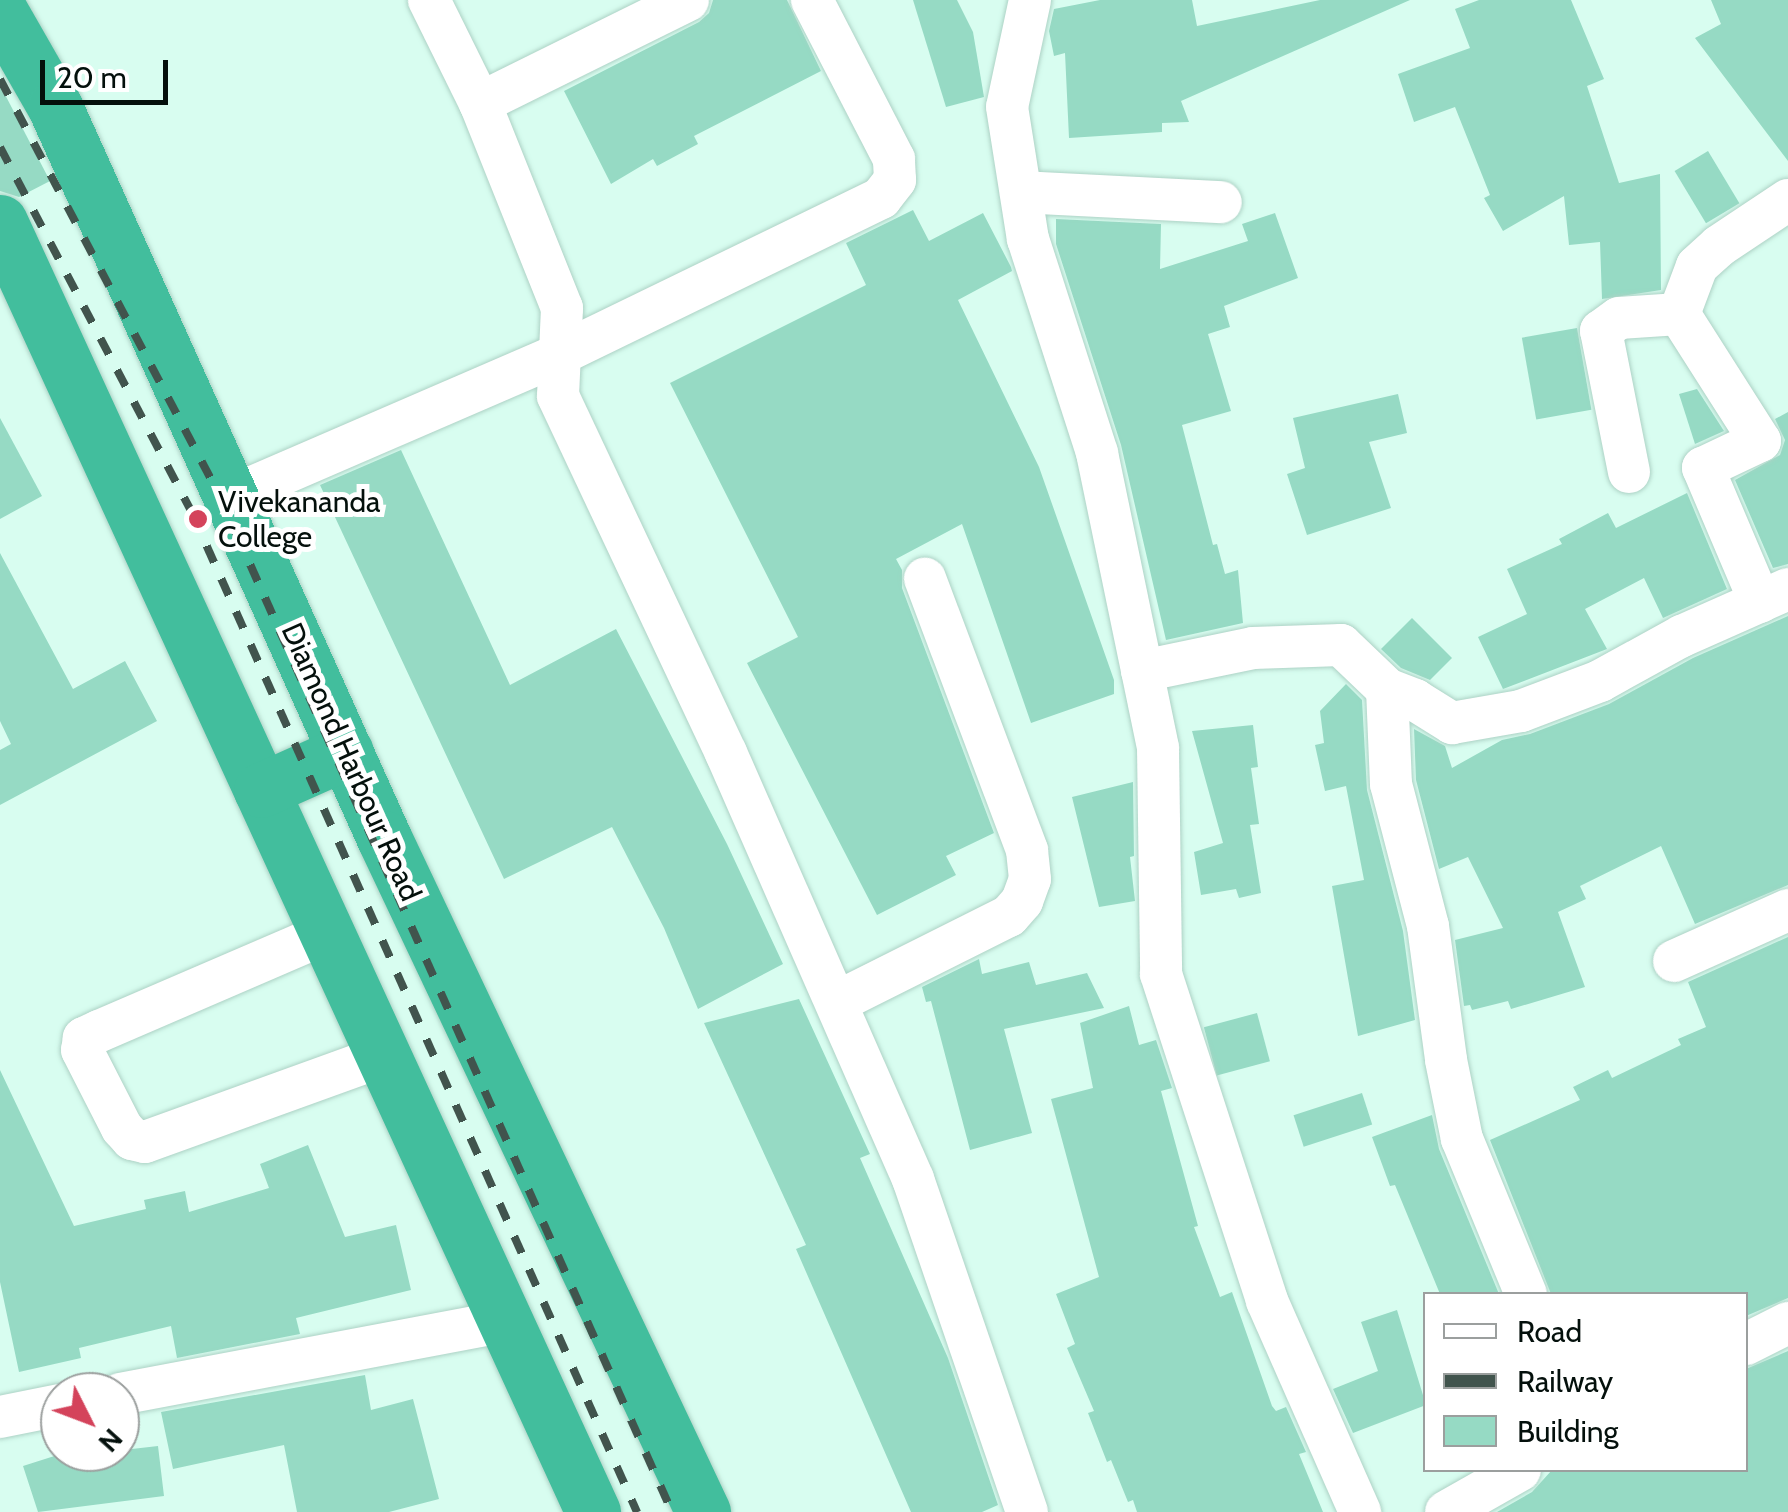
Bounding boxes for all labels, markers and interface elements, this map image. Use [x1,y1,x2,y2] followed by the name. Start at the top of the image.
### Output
[45,40,172,102] scale bar
[57,59,127,96] text: 20 m
[218,484,381,554] place label: Vivekananda College
[187,508,209,530] marker: Vivekananda College
[273,618,429,906] street label: Diamond Harbour Road
[1423,1292,1748,1472] legend
[1517,1313,1582,1350] text: Road
[1517,1363,1613,1400] text: Railway
[40,1372,140,1472] north arrow
[1517,1413,1619,1450] text: Building
[92,1422,130,1459] text: N

